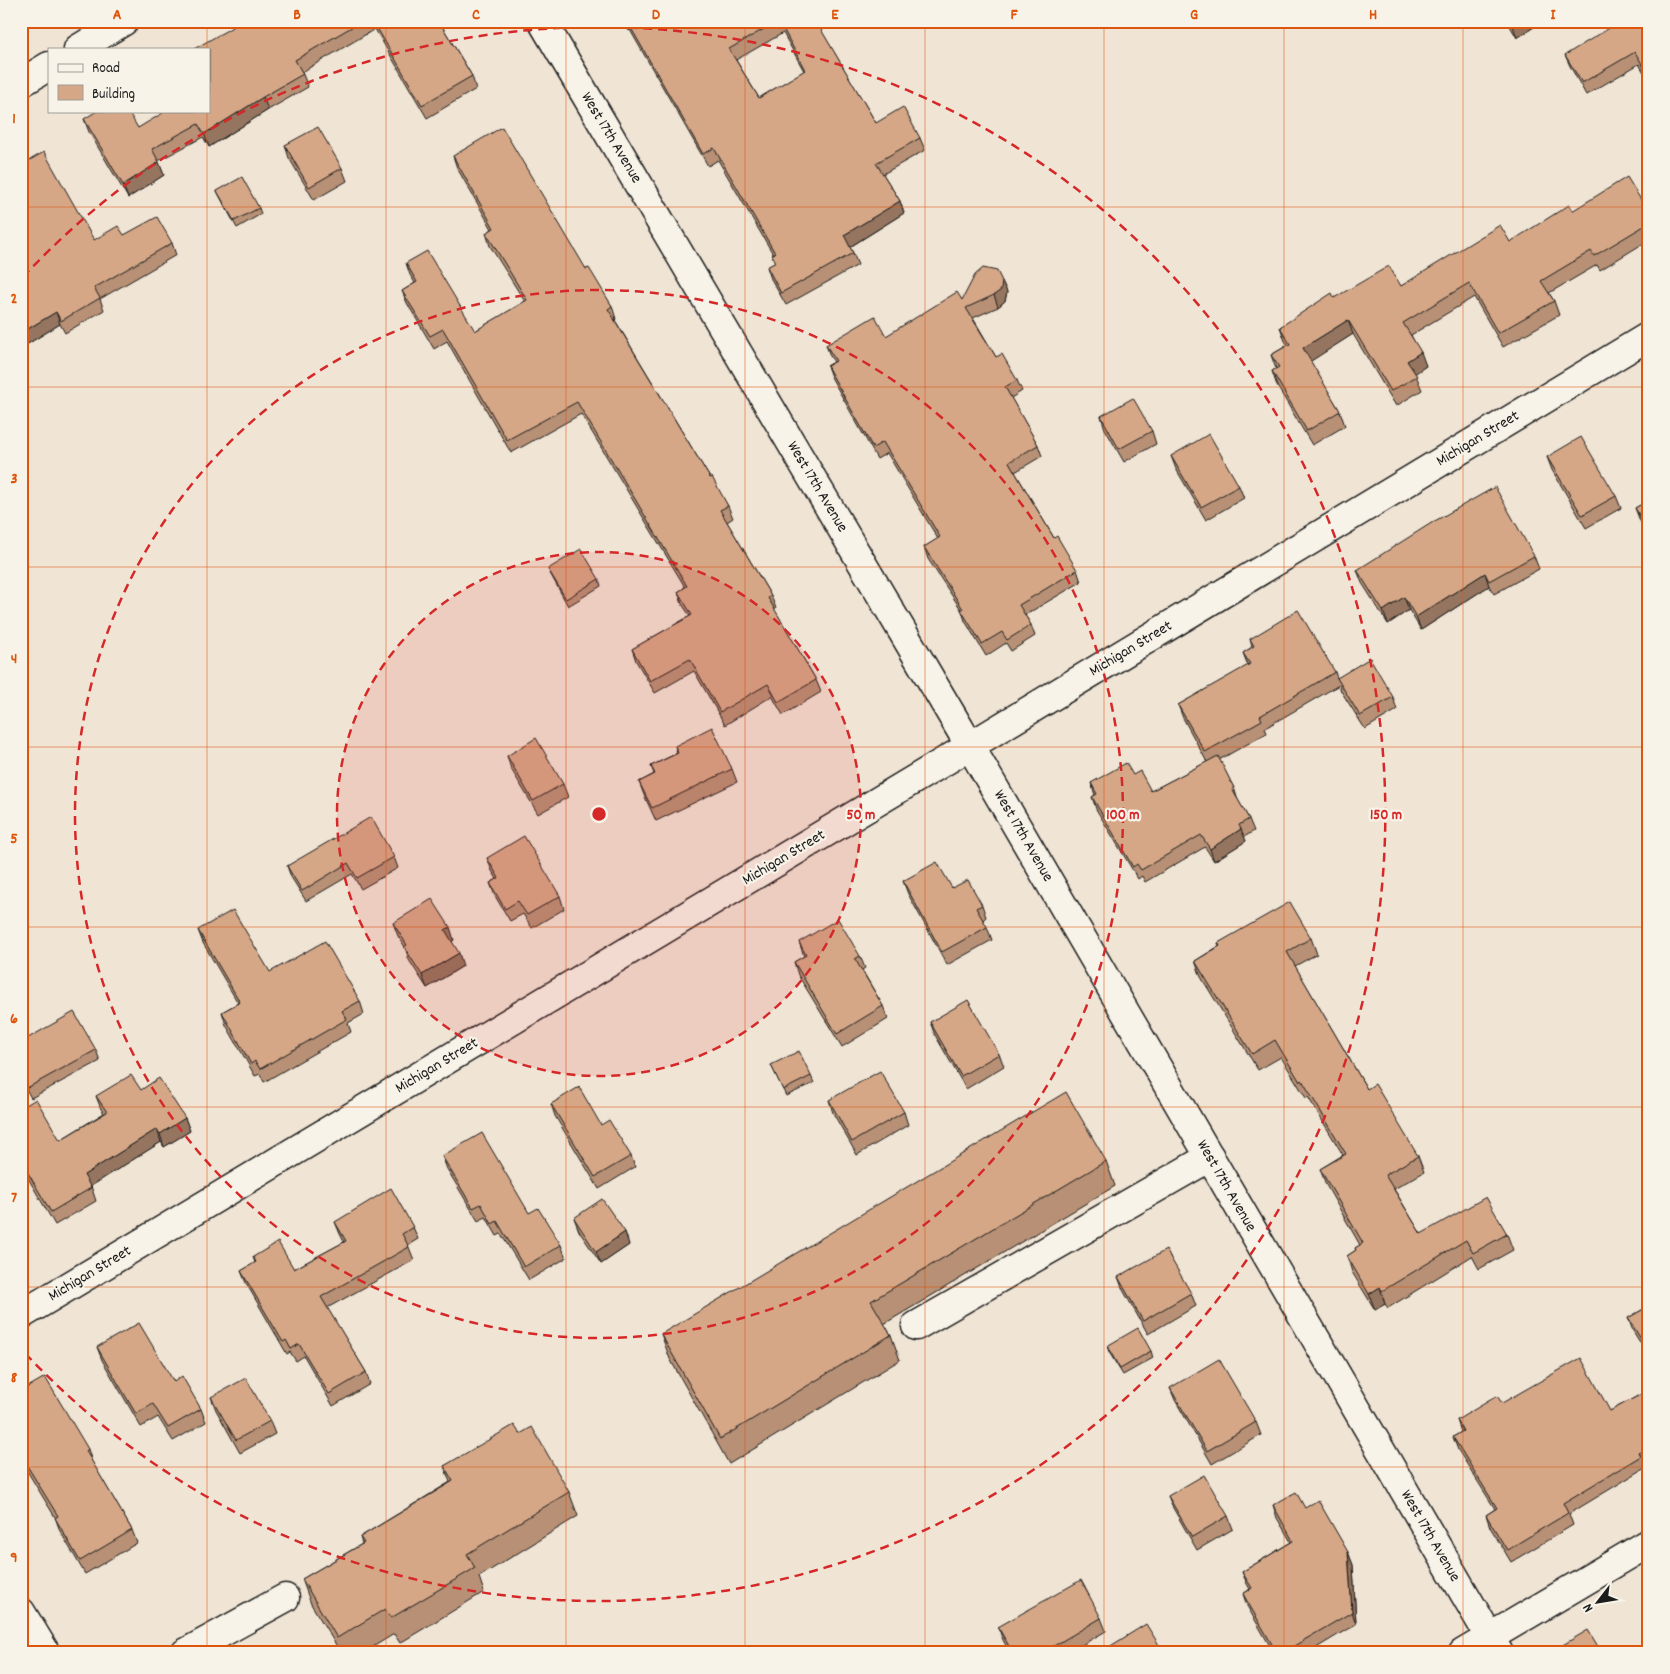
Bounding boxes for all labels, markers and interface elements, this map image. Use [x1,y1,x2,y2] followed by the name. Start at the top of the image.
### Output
[113,4,122,27] text: A
[293,4,301,27] text: B
[472,4,480,27] text: C
[652,4,661,27] text: D
[831,4,839,27] text: E
[1010,4,1018,27] text: F
[1190,4,1198,27] text: G
[1369,4,1377,27] text: H
[1551,4,1557,27] text: I
[48,48,210,112] legend
[92,58,120,80] text: Road
[92,84,135,106] text: Building
[575,88,647,188] street label: West 17th Avenue
[12,108,16,131] text: 1
[11,288,18,311] text: 2
[1432,405,1524,473] street label: Michigan Street
[781,437,853,537] street label: West 17th Avenue
[10,468,18,491] text: 3
[1085,615,1177,683] street label: Michigan Street
[11,648,17,671] text: 4
[987,786,1059,886] street label: West 17th Avenue
[590,805,608,823] centre of rings
[847,805,875,827] text: 50 m
[1106,805,1140,827] text: 100 m
[1370,805,1402,827] text: 150 m
[738,824,830,892] street label: Michigan Street
[10,828,18,851] text: 5
[10,1008,18,1031] text: 6
[391,1032,483,1100] street label: Michigan Street
[1190,1136,1262,1236] street label: West 17th Avenue
[11,1187,17,1210] text: 7
[44,1240,136,1308] street label: Michigan Street
[11,1367,18,1390] text: 8
[1394,1486,1466,1586] street label: West 17th Avenue
[10,1547,18,1570] text: 9
[1572,1576,1622,1626] north arrow
[1578,1599,1599,1616] text: N

